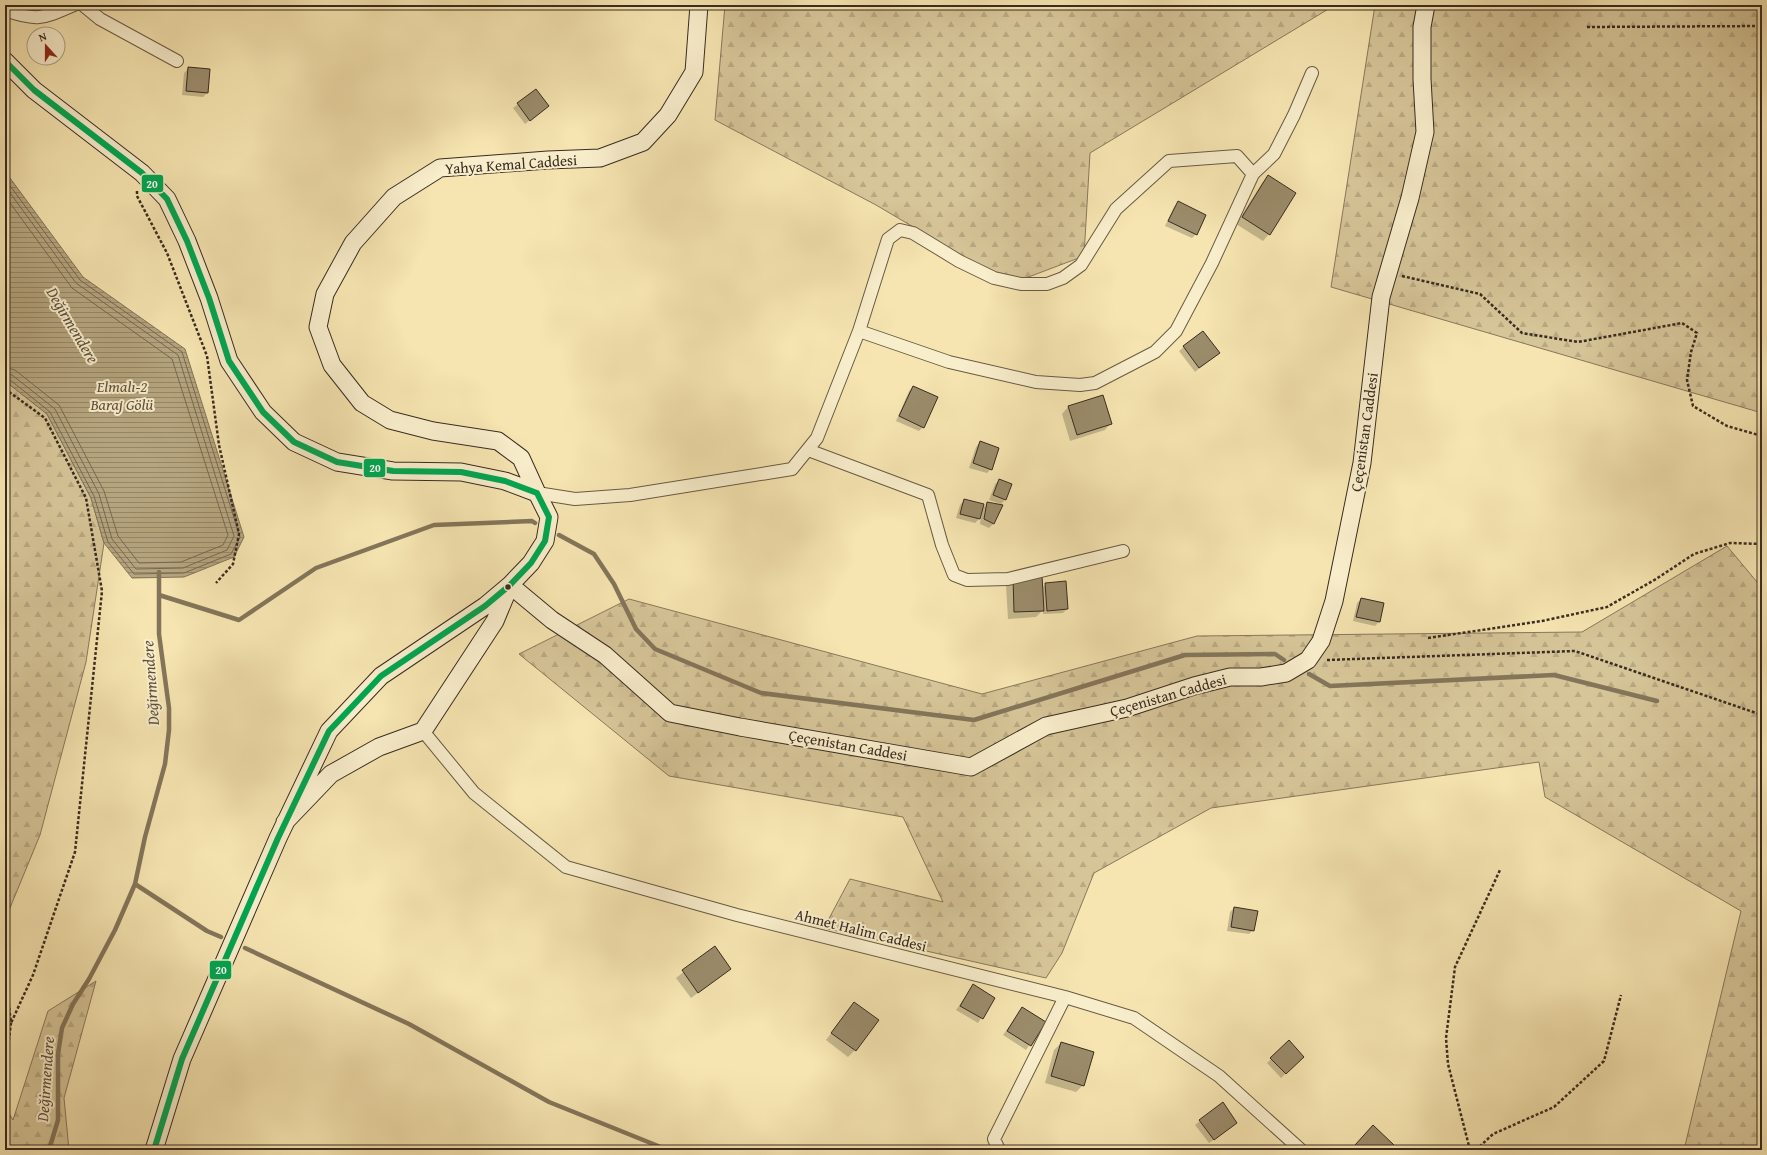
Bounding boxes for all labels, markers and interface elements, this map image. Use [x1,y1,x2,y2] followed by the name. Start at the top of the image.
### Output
[26,26,66,66] north arrow
[36,28,49,45] text: N
[444,149,578,179] street label: Yahya Kemal Caddesi
[141,174,164,193] line badge: 20
[146,176,158,192] text: 20
[40,281,106,368] water label: Değirmendere
[1345,371,1383,493] street label: Çeçenistan Caddesi
[89,374,154,416] water label: Elmalı-2 Baraj Gölü
[363,458,386,478] line badge: 20
[369,460,381,476] text: 20
[503,582,513,592] unlabelled marker
[135,639,165,727] water label: Değirmendere
[1107,668,1229,722] street label: Çeçenistan Caddesi
[787,724,909,766] street label: Çeçenistan Caddesi
[793,903,929,957] street label: Ahmet Halim Caddesi
[209,960,232,980] line badge: 20
[215,962,227,978] text: 20
[30,1035,60,1123] water label: Değirmendere

